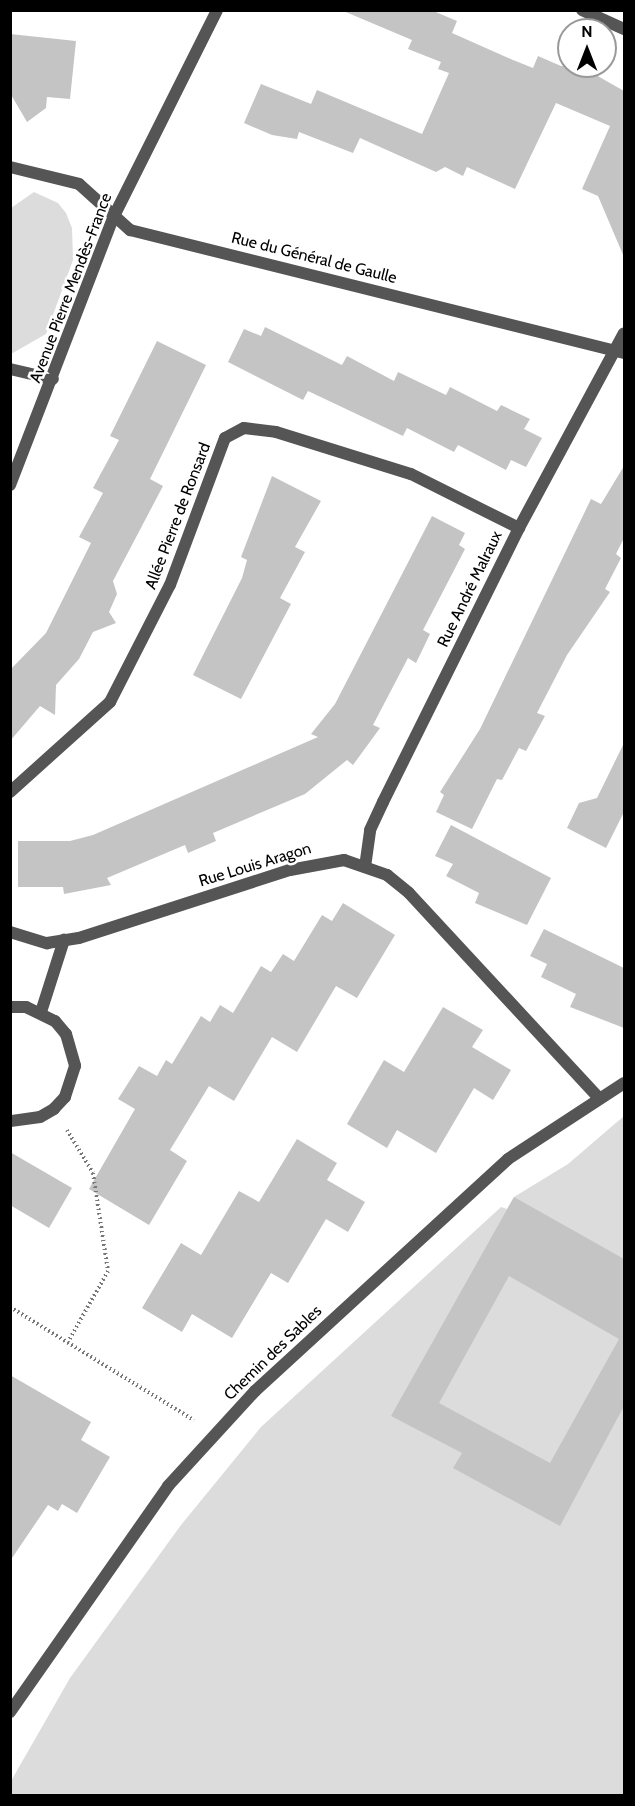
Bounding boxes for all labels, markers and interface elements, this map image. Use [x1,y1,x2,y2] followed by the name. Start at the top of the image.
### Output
[557,18,617,78] north arrow
[581,22,593,41] text: N
[26,190,116,386] street label: Avenue Pierre Mendès-France
[229,228,399,288] street label: Rue du Général de Gaulle
[141,440,215,592] street label: Allée Pierre de Ronsard
[434,528,506,650] street label: Rue André Malraux
[196,839,314,891] street label: Rue Louis Aragon
[220,1301,326,1405] street label: Chemin des Sables

